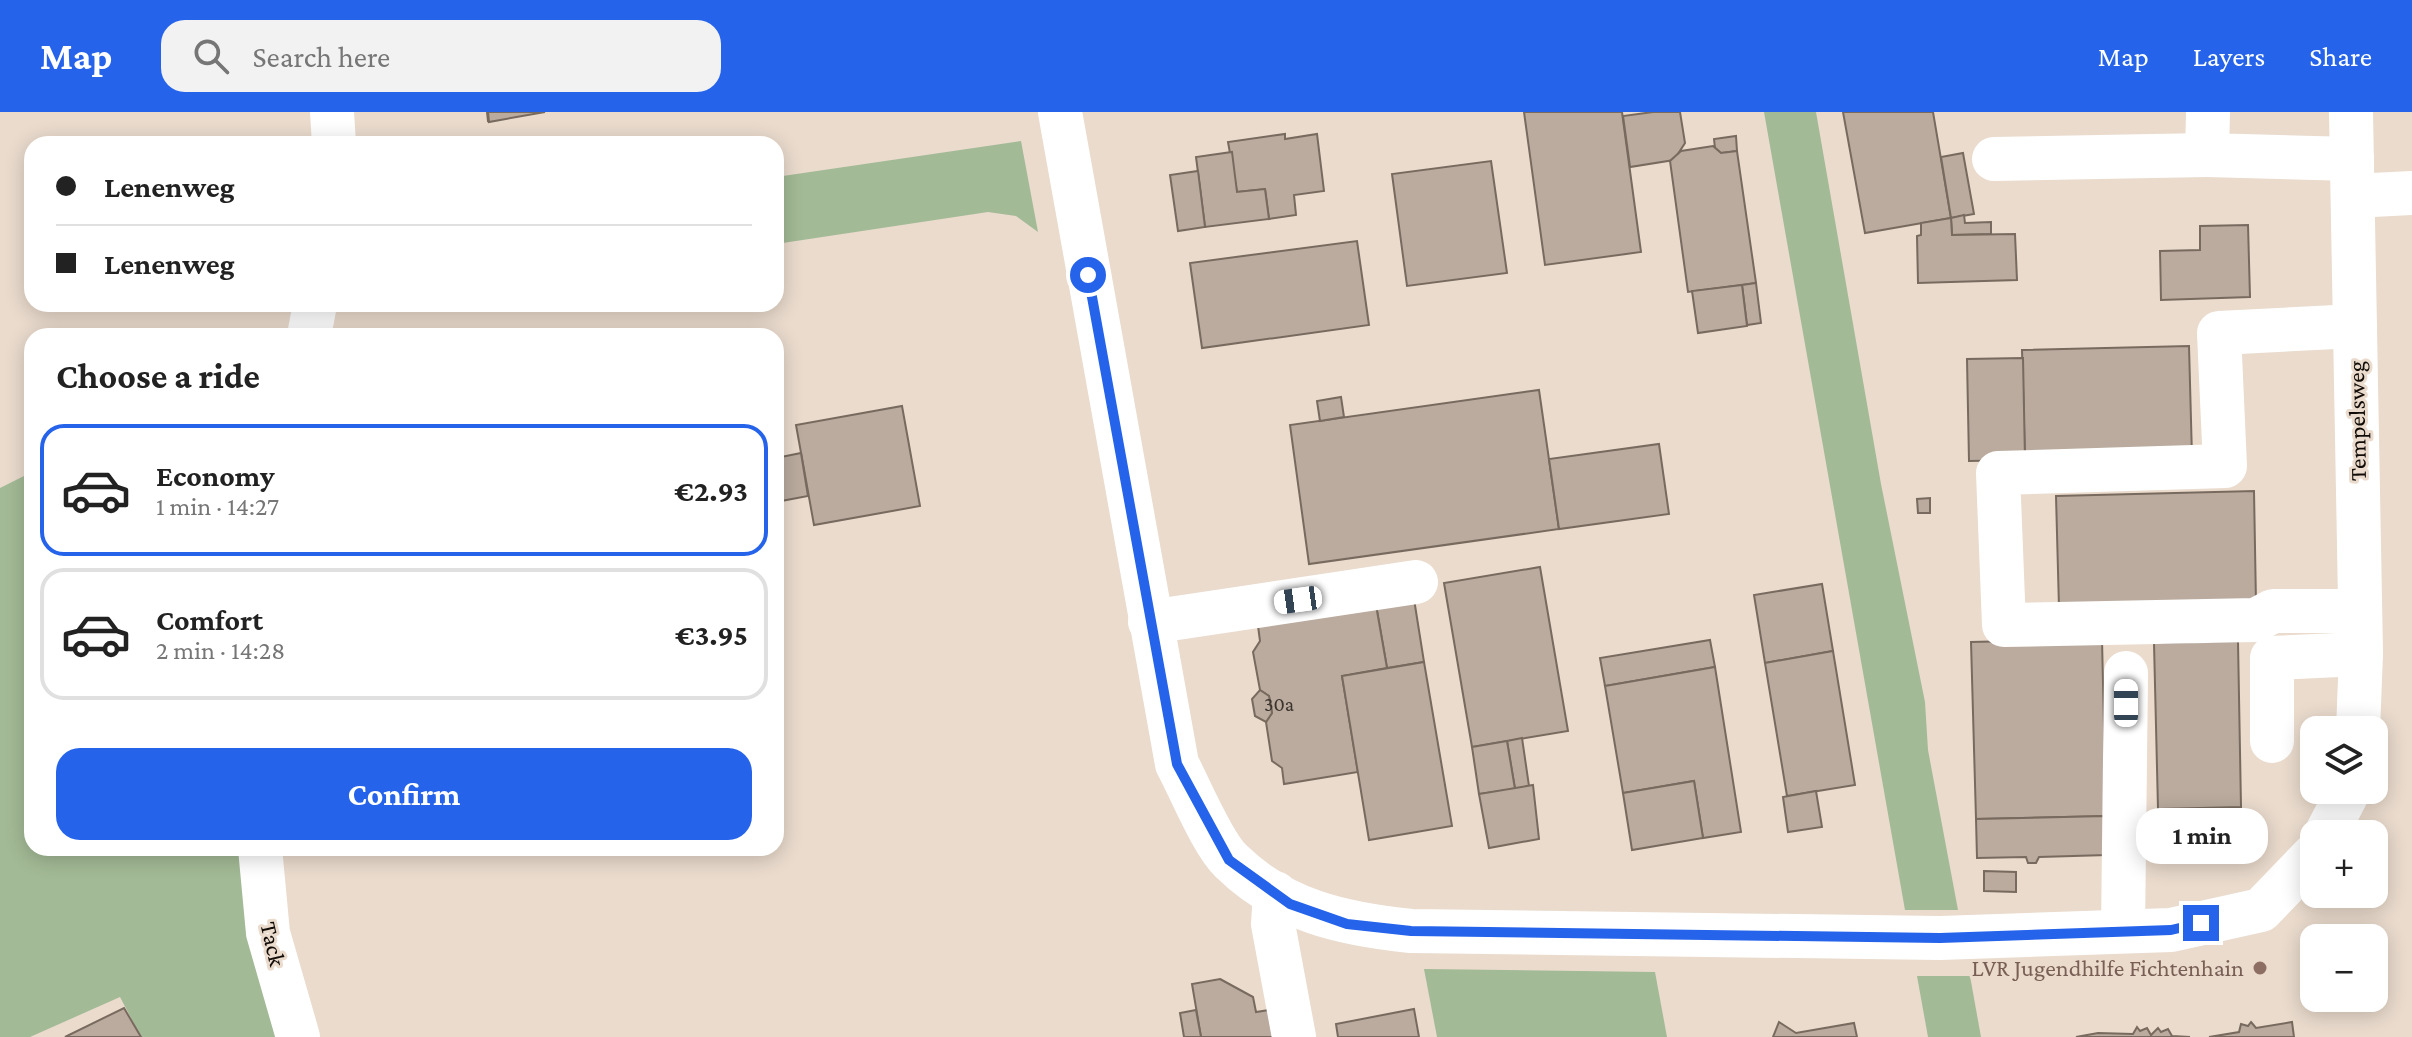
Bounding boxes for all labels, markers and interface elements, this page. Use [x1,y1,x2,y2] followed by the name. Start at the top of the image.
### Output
[161,20,721,92] search box
[189,34,233,78] icon: search
[40,35,113,77] text: Map
[253,40,390,73] text: Search here
[2098,41,2149,72] text: Map
[2193,41,2265,72] text: Layers
[2309,41,2372,72] text: Share
[104,170,235,203] text: Lenenweg
[104,247,235,280] text: Lenenweg
[1070,257,1106,293] route start
[56,356,260,396] text: Choose a ride
[2342,360,2371,481] street label: Tempelsweg
[60,454,132,526] icon: car
[156,459,275,492] text: Economy
[674,474,748,507] text: €2.93
[156,492,279,521] text: 1 min · 14:27
[1273,585,1323,615] car
[60,598,132,670] icon: car
[156,603,263,636] text: Comfort
[675,618,748,651] text: €3.95
[156,636,285,665] text: 2 min · 14:28
[2114,679,2138,727] car
[1264,693,1294,715] house number: 30a
[2300,716,2388,1012] map controls
[2300,716,2388,804] button: layers
[56,748,752,840] button: Confirm
[2135,807,2267,863] callout: 1 min
[2300,820,2388,908] button: +
[2172,821,2232,850] text: 1 min
[2183,905,2219,941] route end
[255,919,292,969] street label: Tack
[2300,924,2388,1012] button: −
[1972,954,2244,981] place label: LVR Jugendhilfe Fichtenhain
[2251,959,2269,977] marker: LVR Jugendhilfe Fichtenhain

